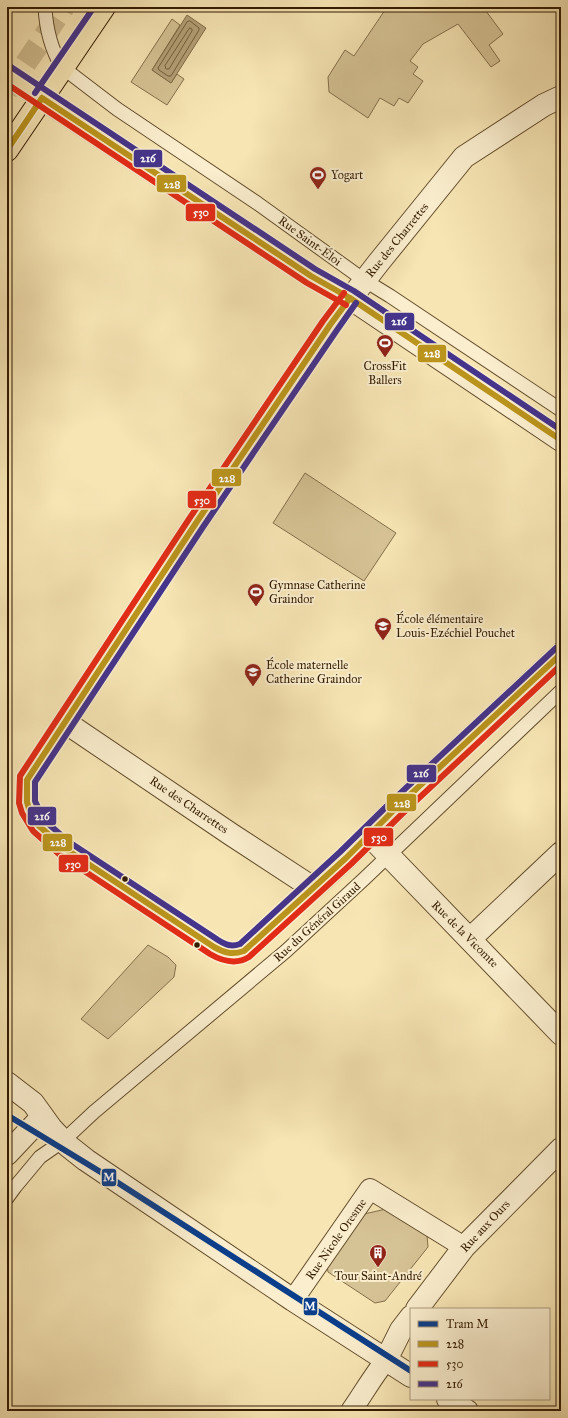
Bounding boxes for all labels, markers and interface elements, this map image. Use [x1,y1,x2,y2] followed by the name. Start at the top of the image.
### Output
[133,149,163,168] line badge: 216
[140,152,157,165] text: 216
[308,165,328,190] sports icon: Yogart
[331,168,364,183] place label: Yogart
[156,174,187,193] line badge: 228
[164,178,180,191] text: 228
[363,200,431,280] street label: Rue des Charrettes
[185,203,216,222] line badge: 530
[193,206,210,220] text: 530
[276,212,346,269] street label: Rue Saint-Éloi
[384,312,415,331] line badge: 216
[391,315,408,328] text: 216
[375,333,395,358] sports icon: CrossFit Ballers
[417,344,447,363] line badge: 228
[424,347,440,360] text: 228
[364,359,407,387] place label: CrossFit Ballers
[211,468,242,487] line badge: 228
[219,472,235,485] text: 228
[187,490,217,509] line badge: 530
[194,494,211,508] text: 530
[269,578,365,606] place label: Gymnase Catherine Graindor
[246,582,266,607] sports icon: Gymnase Catherine Graindor
[396,610,516,640] place label: École élémentaire Louis-Ezéchiel Pouchet
[373,616,393,641] school or university icon: École élémentaire Louis-Ezéchiel Pouchet
[266,656,362,686] place label: École maternelle Catherine Graindor
[243,662,263,687] school or university icon: École maternelle Catherine Graindor
[406,764,437,783] line badge: 216
[413,767,430,780] text: 216
[147,773,231,837] street label: Rue des Charrettes
[386,793,417,812] line badge: 228
[394,797,410,810] text: 228
[27,806,57,826] line badge: 216
[34,810,51,823] text: 216
[363,827,394,847] line badge: 530
[371,831,388,845] text: 530
[42,833,73,852] line badge: 228
[50,836,66,849] text: 228
[58,854,89,873] line badge: 530
[65,858,82,872] text: 530
[120,874,130,884] unlabelled marker
[271,879,363,965] street label: Rue du Général Giraud
[429,898,501,970] street label: Rue de la Vicomte
[192,940,202,950] unlabelled marker
[101,1168,117,1187] line badge: M
[103,1171,115,1184] text: M
[303,1196,369,1282] street label: Rue Nicole Oresme
[457,1197,513,1255] street label: Rue aux Ours
[368,1243,388,1268] building icon: Tour Saint-André
[334,1269,422,1283] place label: Tour Saint-André
[303,1297,318,1316] line badge: M
[304,1300,316,1313] text: M
[410,1308,550,1400] legend
[446,1317,489,1331] text: Tram M
[446,1337,464,1351] text: 228
[446,1357,463,1371] text: 530
[446,1377,464,1391] text: 216

